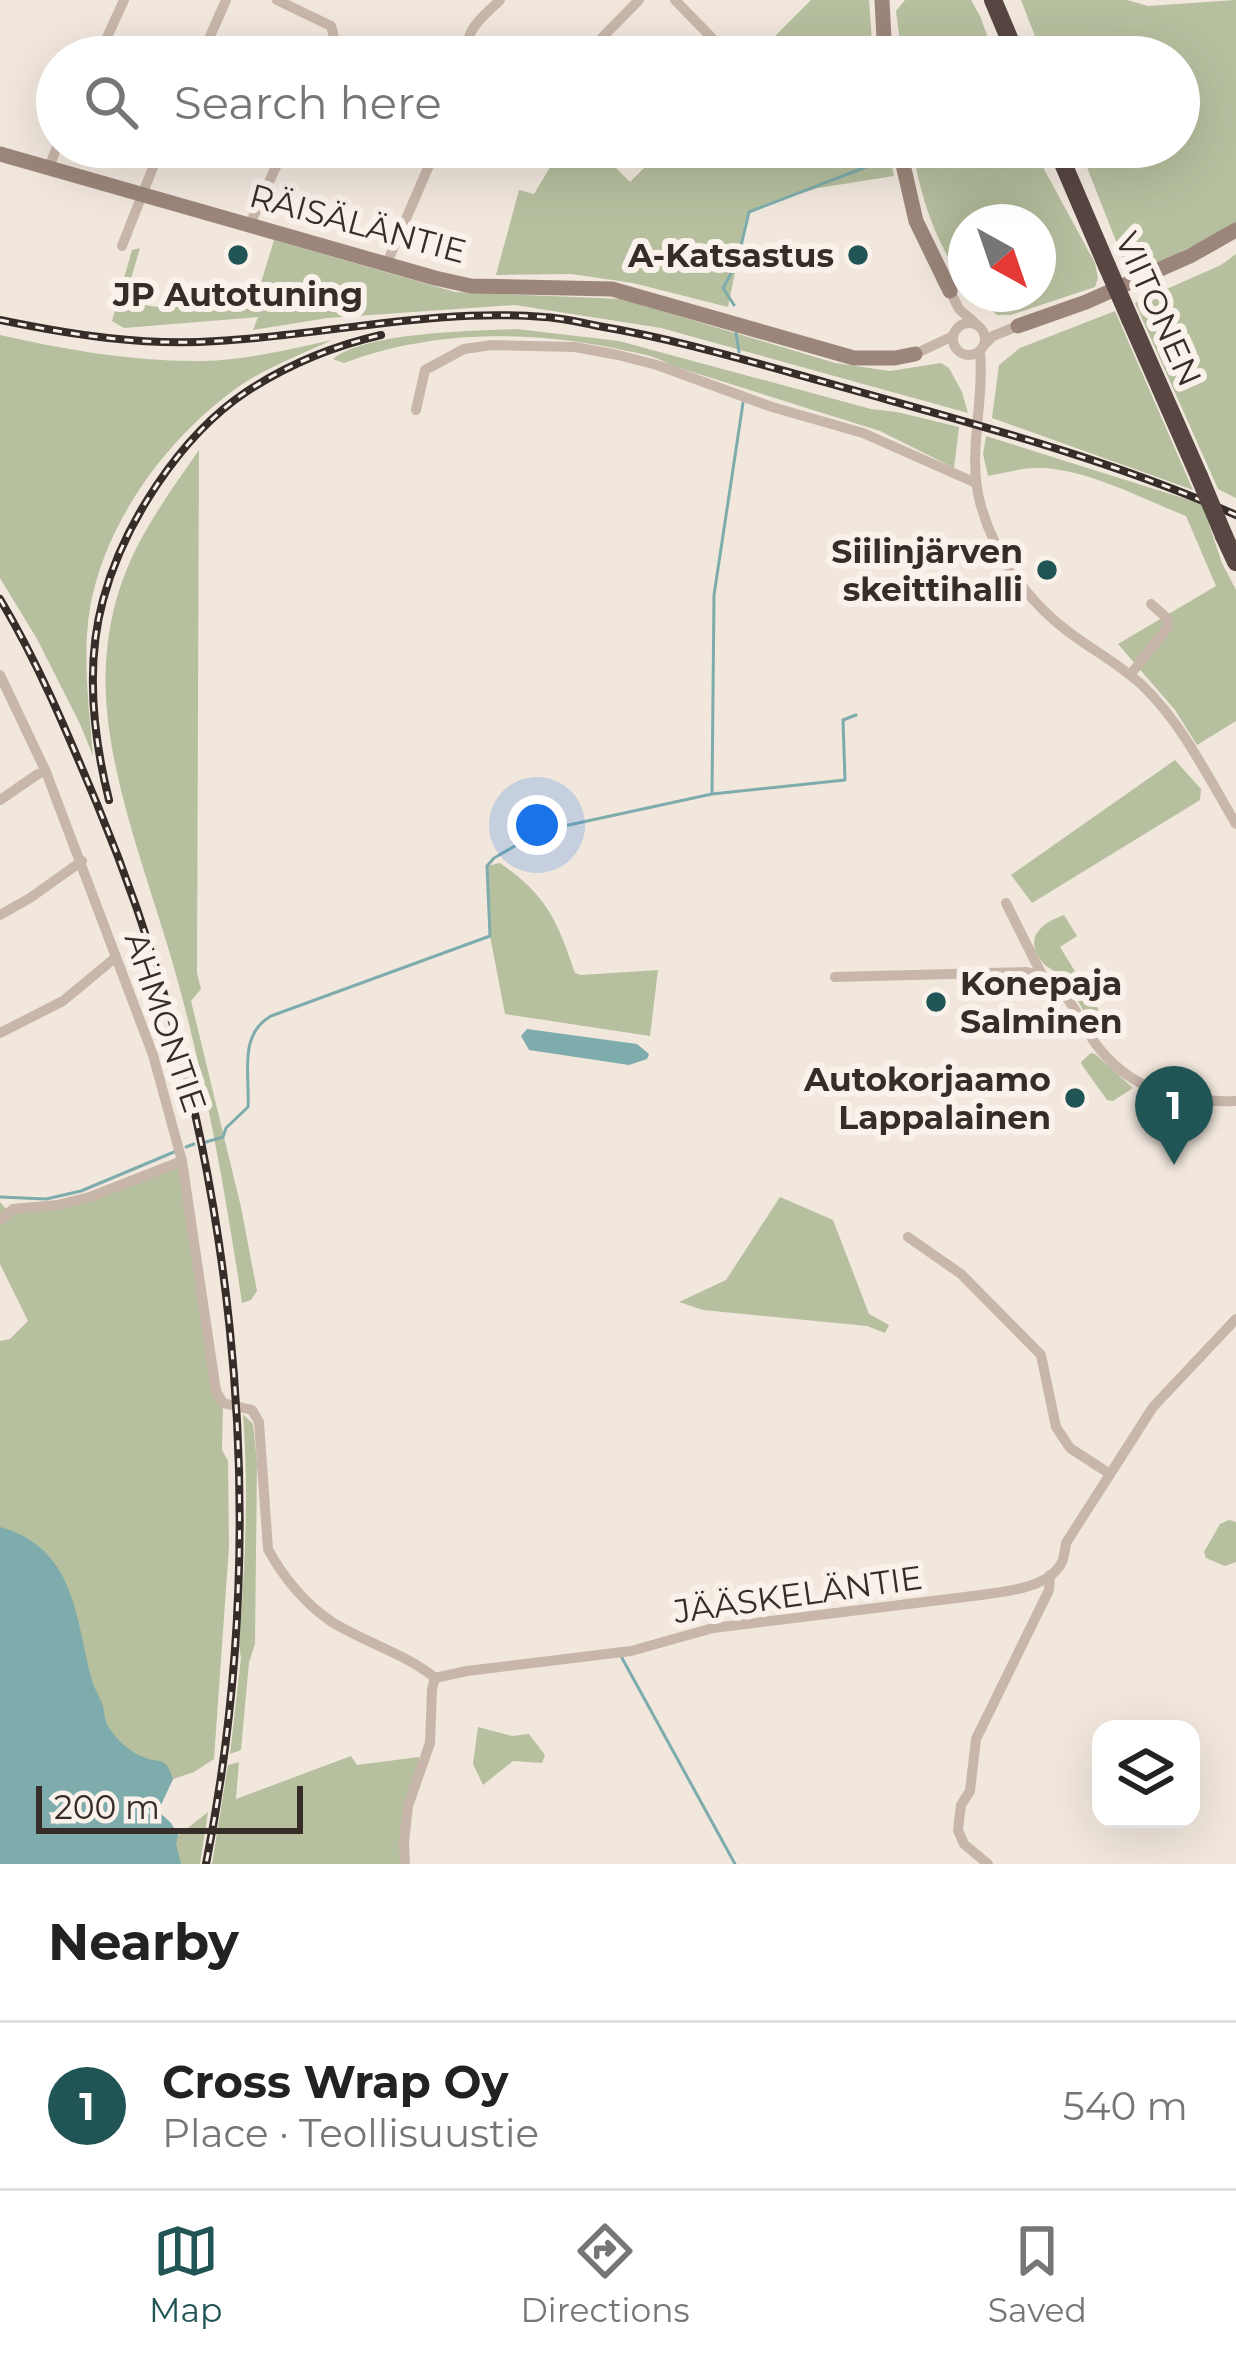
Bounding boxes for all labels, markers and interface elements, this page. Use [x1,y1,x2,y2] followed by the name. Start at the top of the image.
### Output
[36,36,1200,168] search box
[78,69,144,135] icon: search
[174,75,442,130] text: Search here
[245,175,471,271] street label: RÄISÄLÄNTIE
[948,204,1056,312] north arrow
[1107,226,1211,392] street label: VIITONEN
[627,235,834,275] place label: A-Katsastus
[225,242,251,268] marker: JP Autotuning
[845,242,871,268] marker: A-Katsastus
[112,274,363,314] place label: JP Autotuning
[831,531,1023,609] place label: Siilinjärven skeittihalli
[1034,557,1060,583] marker: Siilinjärven skeittihalli
[507,795,567,855] your location
[117,927,215,1117] street label: AHMONTIE
[960,963,1122,1041] place label: Konepaja Salminen
[923,989,949,1015] marker: Konepaja Salminen
[803,1059,1051,1137] place label: Autokorjaamo Lappalainen
[1135,1066,1213,1165] pin: 1
[1062,1085,1088,1111] marker: Autokorjaamo Lappalainen
[670,1557,925,1631] street label: JÄÄSKELÄNTIE
[1092,1720,1200,1828] map controls
[1092,1720,1200,1828] button: layers
[36,1780,303,1833] scale bar
[54,1787,160,1827] text: 200 m
[48,1911,239,1973] text: Nearby
[162,2054,508,2109] text: Cross Wrap Oy
[79,2082,95,2130] text: 1
[1063,2082,1188,2130] text: 540 m
[162,2109,539,2157] text: Place · Teollisuustie
[149,2218,222,2330] tab: Map
[521,2218,690,2330] tab: Directions
[988,2218,1087,2330] tab: Saved

